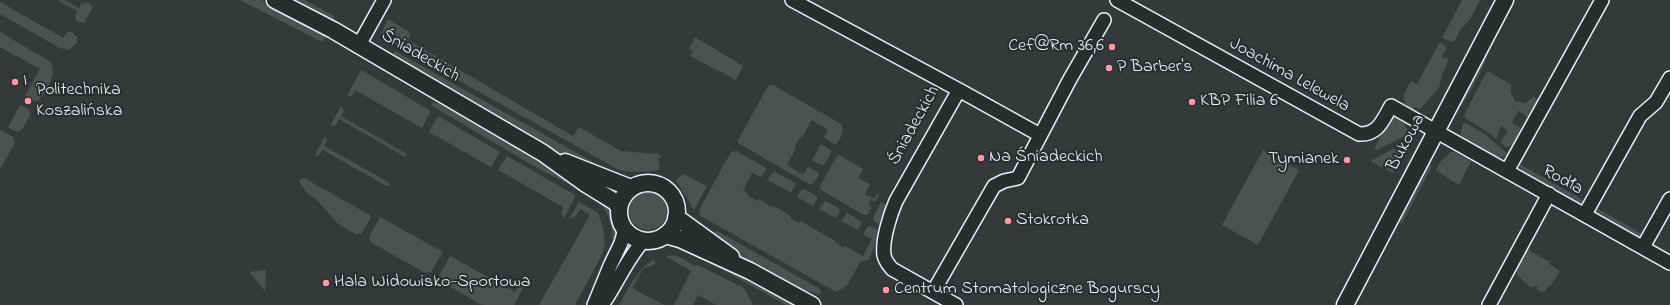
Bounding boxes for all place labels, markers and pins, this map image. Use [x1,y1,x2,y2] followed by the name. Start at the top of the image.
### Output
[1008,36,1104,58] place label: Cef@Rm 36,6
[1107,42,1117,52] marker: Cef@Rm 36,6
[1117,57,1192,79] place label: P Barber's
[1104,63,1114,73] marker: P Barber's
[23,71,27,93] place label: I
[10,77,20,87] marker: I
[36,80,122,122] place label: Politechnika Koszalińska
[1200,91,1278,113] place label: KBP Filia 6
[23,96,33,106] marker: Politechnika Koszalińska
[1187,97,1197,107] marker: KBP Filia 6
[989,147,1103,169] place label: Na Śniadeckich
[1268,149,1339,171] place label: Tymianek
[976,153,986,163] marker: Na Śniadeckich
[1342,155,1352,165] marker: Tymianek
[1016,210,1089,232] place label: Stokrotka
[1003,216,1013,226] marker: Stokrotka
[334,272,530,294] place label: Hala Widowisko-Sportowa
[321,278,331,288] marker: Hala Widowisko-Sportowa
[894,279,1160,301] place label: Centrum Stomatologiczne Bogurscy
[881,285,891,295] marker: Centrum Stomatologiczne Bogurscy

